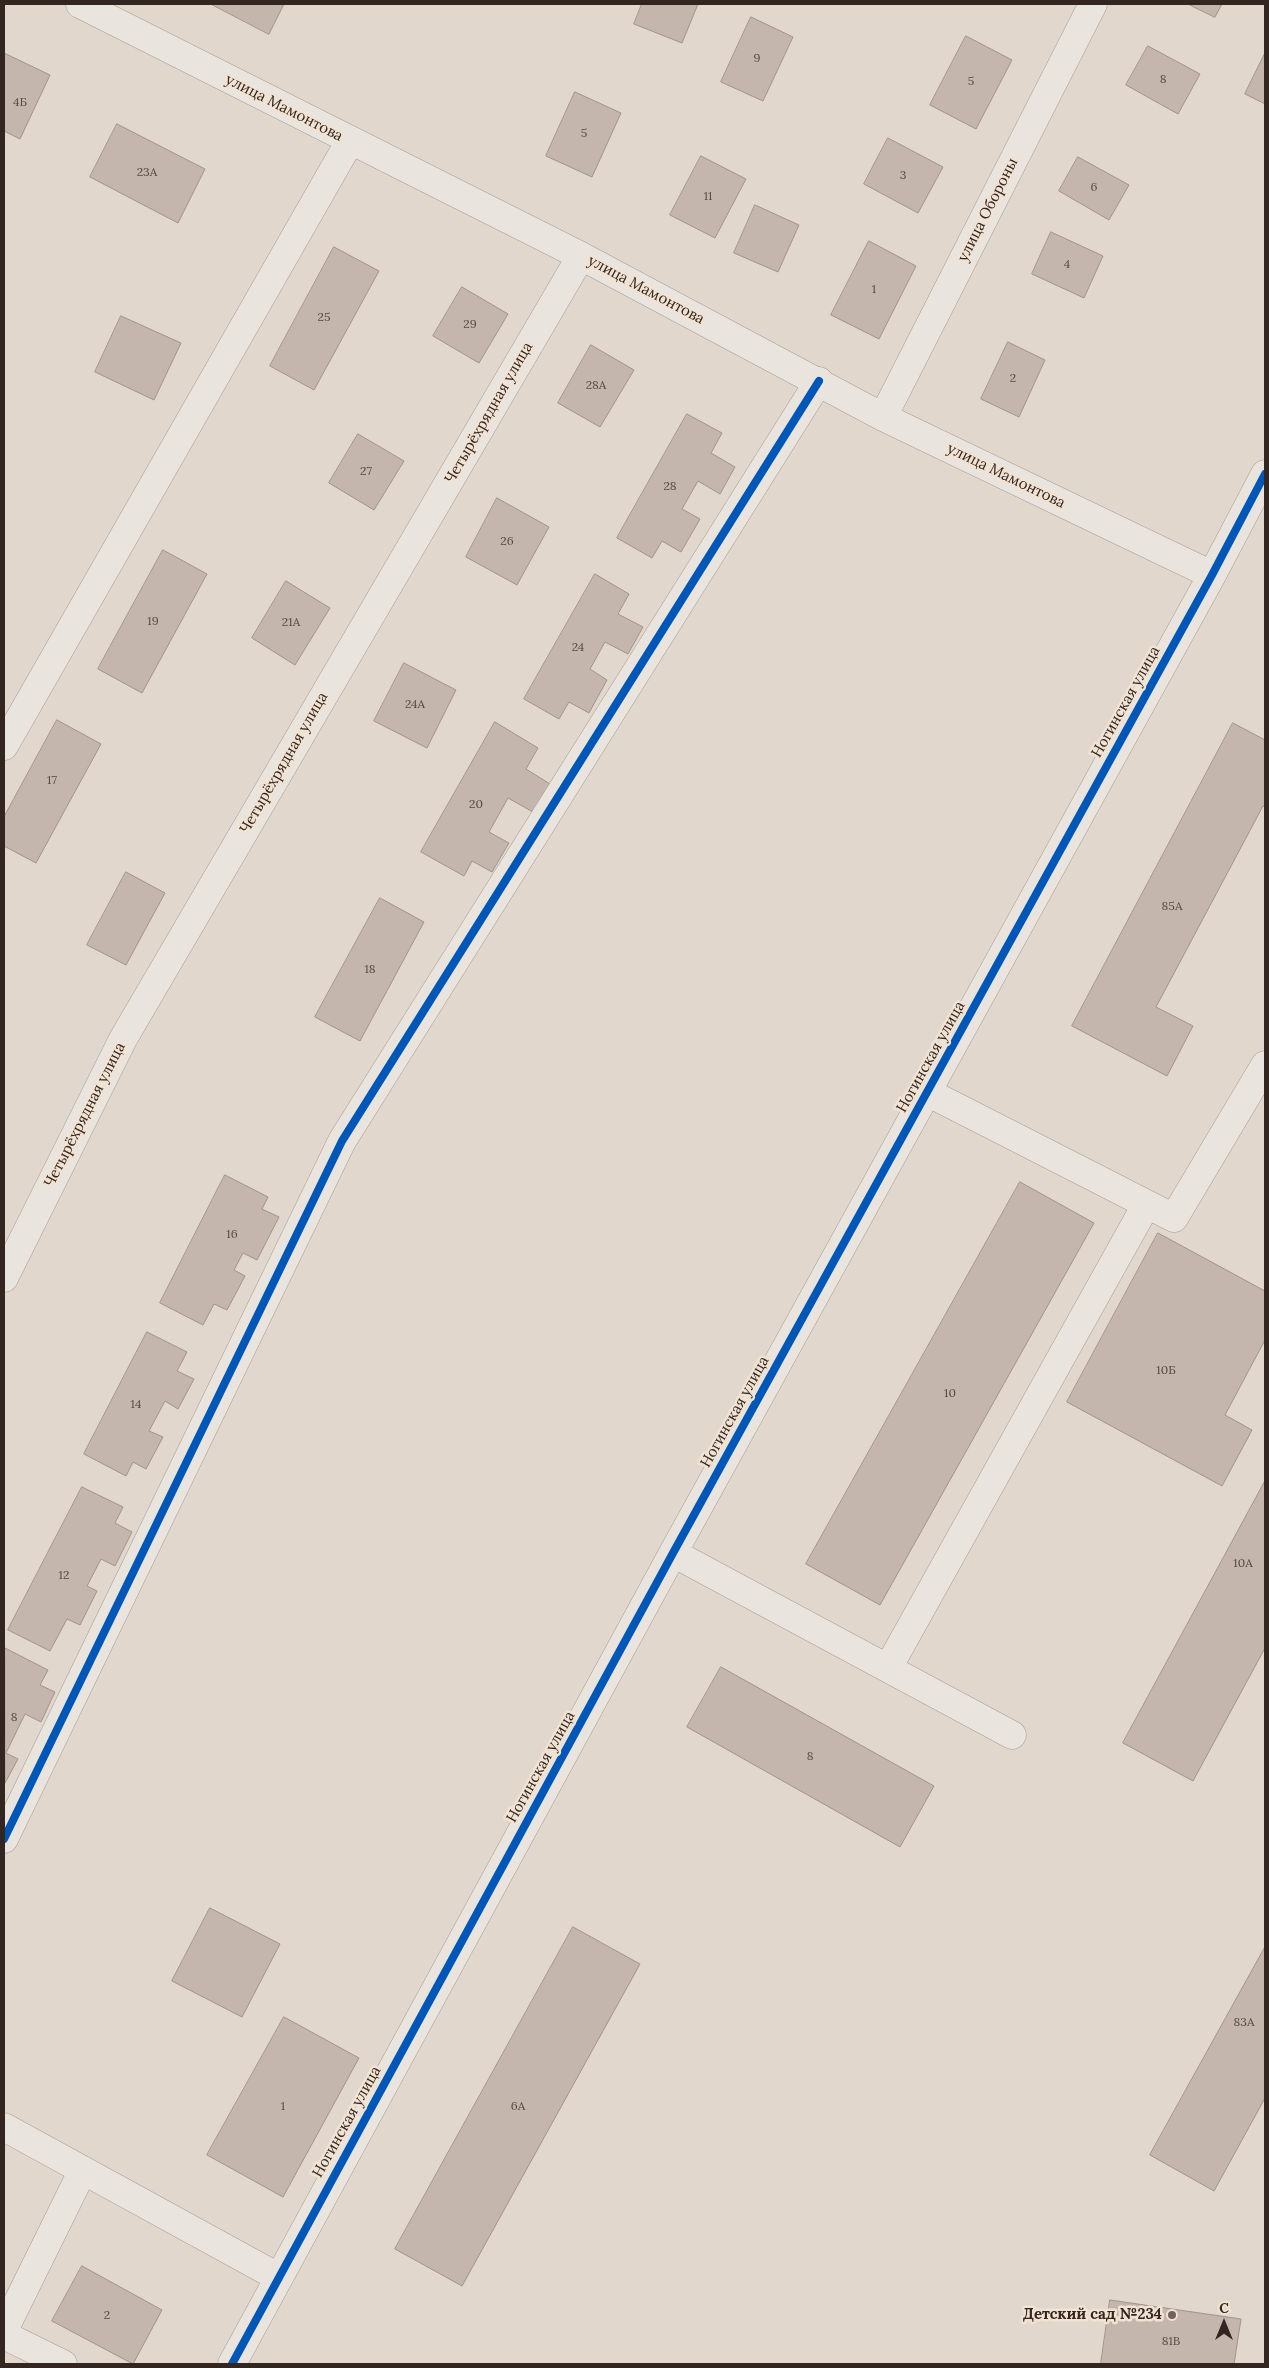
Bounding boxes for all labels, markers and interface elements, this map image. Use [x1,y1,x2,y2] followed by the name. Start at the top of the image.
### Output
[754,52,760,66] house number: 9
[222,71,346,145] street label: улица Мамонтова
[1160,73,1166,87] house number: 8
[968,75,974,89] house number: 5
[13,96,27,110] house number: 4Б
[581,127,587,141] house number: 5
[954,155,1022,265] street label: улица Обороны
[137,166,157,180] house number: 23А
[900,169,906,183] house number: 3
[1091,181,1097,195] house number: 6
[704,190,712,204] house number: 11
[585,252,707,328] street label: улица Мамонтова
[1064,258,1070,272] house number: 4
[872,283,876,297] house number: 1
[318,311,330,325] house number: 25
[463,318,477,332] house number: 29
[441,339,537,487] street label: Четырёхрядная улица
[1010,372,1016,386] house number: 2
[586,379,606,393] house number: 28А
[944,440,1068,512] street label: улица Мамонтова
[360,465,372,479] house number: 27
[663,480,677,494] house number: 28
[500,535,514,549] house number: 26
[147,615,159,629] house number: 19
[282,616,300,630] house number: 21А
[572,641,584,655] house number: 24
[1088,643,1164,761] street label: Ногинская улица
[236,689,332,837] street label: Четырёхрядная улица
[405,698,425,712] house number: 24А
[47,774,57,788] house number: 17
[469,798,483,812] house number: 20
[1162,900,1182,914] house number: 85А
[364,963,376,977] house number: 18
[893,998,969,1116] street label: Ногинская улица
[41,1040,129,1190] street label: Четырёхрядная улица
[226,1228,238,1242] house number: 16
[697,1353,773,1471] street label: Ногинская улица
[1156,1364,1176,1378] house number: 10Б
[944,1387,956,1401] house number: 10
[131,1398,141,1412] house number: 14
[1233,1557,1253,1571] house number: 10А
[59,1569,69,1583] house number: 12
[503,1708,579,1826] street label: Ногинская улица
[11,1711,17,1725] house number: 8
[807,1750,813,1764] house number: 8
[1234,2016,1254,2030] house number: 83А
[309,2063,385,2181] street label: Ногинская улица
[281,2100,285,2114] house number: 1
[511,2100,525,2114] house number: 6А
[1199,2298,1249,2348] north arrow
[1219,2299,1229,2317] text: С
[1023,2306,1162,2324] place label: Детский сад №234
[104,2309,110,2323] house number: 2
[1166,2309,1178,2321] marker: Детский сад №234
[1162,2335,1180,2349] house number: 81В

